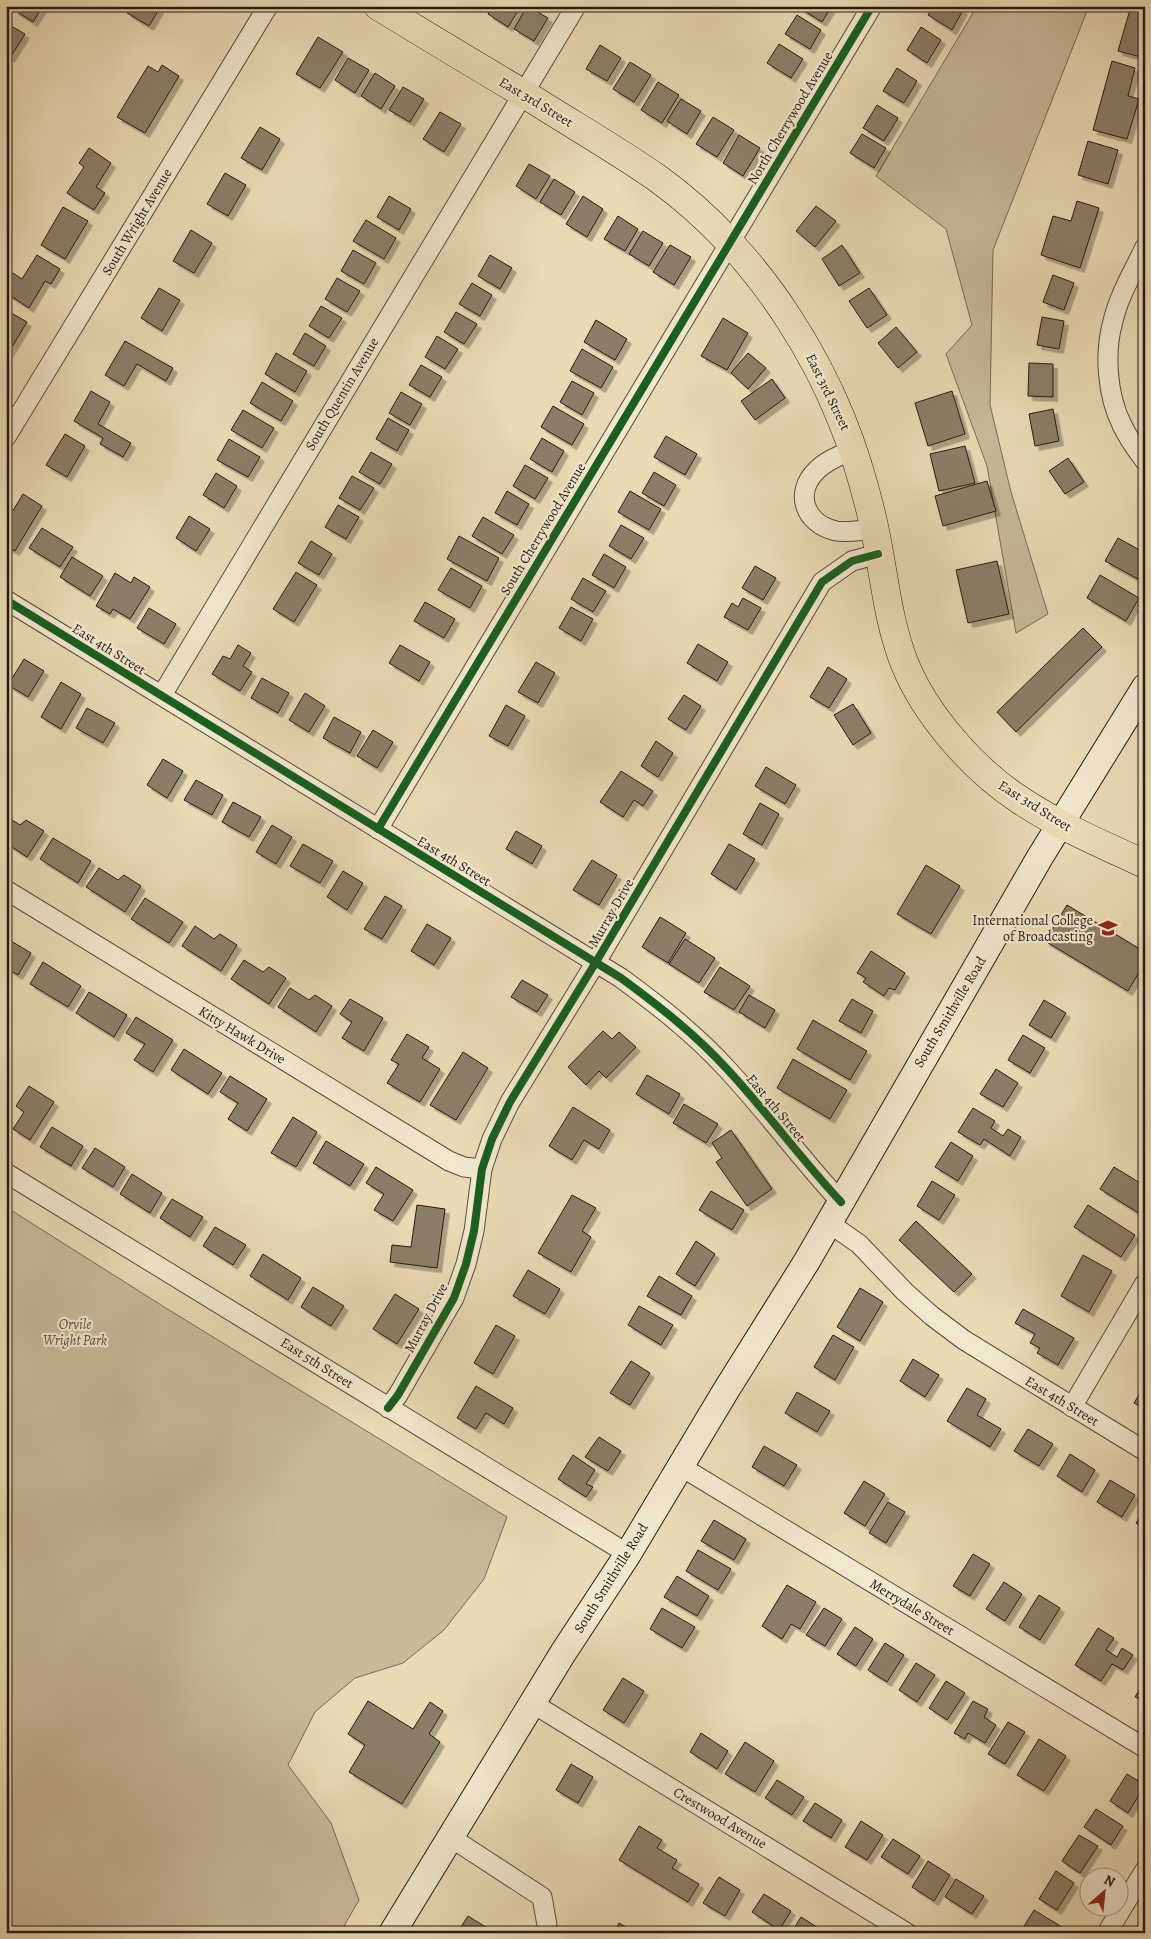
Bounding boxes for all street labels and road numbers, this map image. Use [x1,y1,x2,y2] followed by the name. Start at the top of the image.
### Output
[743,48,837,188] street label: North Cherrywood Avenue
[495,72,577,132] street label: East 3rd Street
[97,165,177,279] street label: South Wright Avenue
[301,334,383,454] street label: South Quentin Avenue
[801,350,855,434] street label: East 3rd Street
[496,459,590,599] street label: South Cherrywood Avenue
[69,619,150,679] street label: East 4th Street
[995,776,1076,836] street label: East 3rd Street
[413,831,495,891] street label: East 4th Street
[584,875,638,951] street label: Murray Drive
[909,952,991,1071] street label: South Smithville Road
[195,1001,289,1069] street label: Kitty Hawk Drive
[742,1070,810,1146] street label: East 4th Street
[400,1280,452,1356] street label: Murray Drive
[277,1333,357,1393] street label: East 5th Street
[1021,1371,1103,1431] street label: East 4th Street
[569,1519,653,1637] street label: South Smithville Road
[866,1574,958,1640] street label: Merrydale Street
[670,1783,770,1853] street label: Crestwood Avenue

